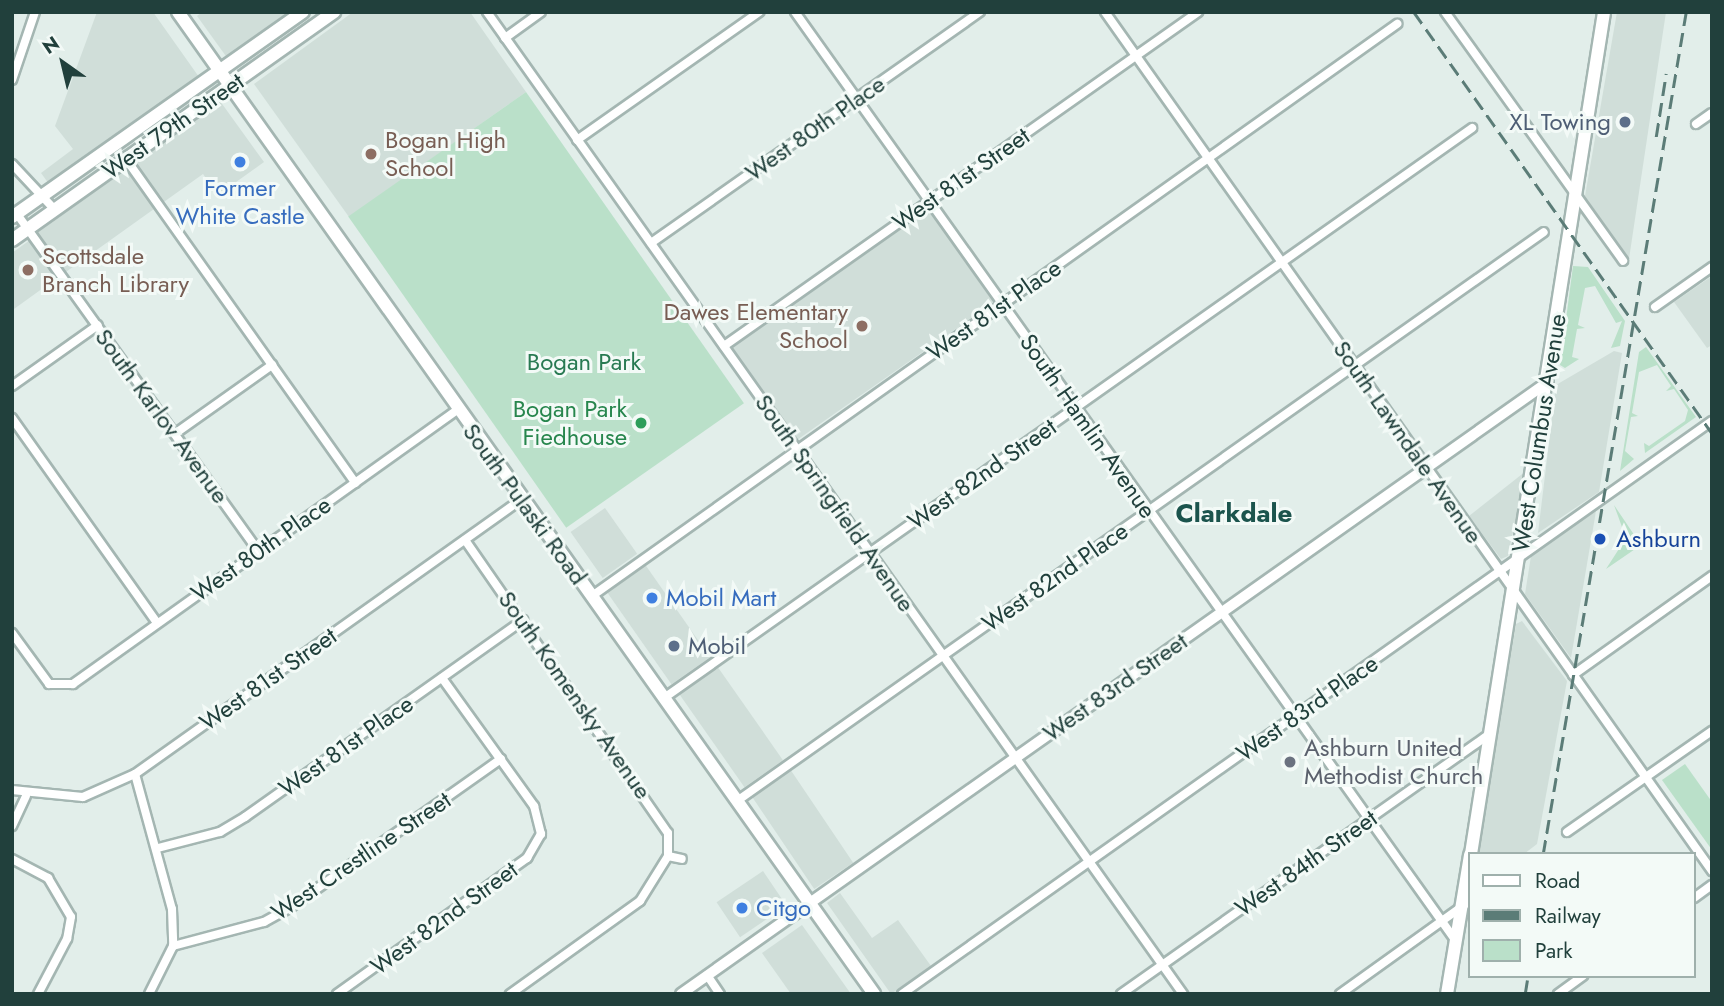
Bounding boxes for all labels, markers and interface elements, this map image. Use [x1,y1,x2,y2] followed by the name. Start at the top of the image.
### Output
[28,28,98,98] north arrow
[37,30,65,61] text: N
[97,67,249,185] street label: West 79th Street
[740,69,890,187] street label: West 80th Place
[1509,108,1611,136] place label: XL Towing
[1617,114,1633,130] marker: XL Towing
[887,121,1035,237] street label: West 81st Street
[385,126,506,182] place label: Bogan High School
[363,146,379,162] marker: Bogan High School
[232,154,248,170] marker: Former White Castle
[175,174,305,230] place label: Former White Castle
[42,242,189,298] place label: Scottsdale Branch Library
[921,253,1067,367] street label: West 81st Place
[20,262,36,278] marker: Scottsdale Branch Library
[663,298,848,354] place label: Dawes Elementary School
[1506,312,1572,554] street label: West Columbus Avenue
[854,318,870,334] marker: Dawes Elementary School
[89,323,235,509] street label: South Karlov Avenue
[1014,328,1162,524] street label: South Hamlin Avenue
[1327,335,1489,549] street label: South Lawndale Avenue
[527,348,641,376] park label: Bogan Park
[749,389,921,617] street label: South Springfield Avenue
[513,395,627,451] place label: Bogan Park Fiedhouse
[902,412,1062,536] street label: West 82nd Street
[633,415,649,431] marker: Bogan Park Fiedhouse
[457,418,593,590] street label: South Pulaski Road
[186,490,336,608] street label: West 80th Place
[1176,498,1292,530] district label: Clarkdale
[977,516,1133,638] street label: West 82nd Place
[1616,525,1701,553] place label: Ashburn
[1590,529,1610,549] marker: Ashburn
[666,584,776,612] place label: Mobil Mart
[492,586,658,804] street label: South Komensky Avenue
[644,590,660,606] marker: Mobil Mart
[194,621,342,737] street label: West 81st Street
[1037,627,1193,747] street label: West 83rd Street
[688,632,746,660] place label: Mobil
[666,638,682,654] marker: Mobil
[1231,649,1383,767] street label: West 83rd Place
[273,689,419,803] street label: West 81st Place
[1304,734,1483,790] place label: Ashburn United Methodist Church
[1282,754,1298,770] marker: Ashburn United Methodist Church
[266,785,456,927] street label: West Crestline Street
[1229,803,1383,923] street label: West 84th Street
[1468,852,1696,978] legend
[365,855,523,981] street label: West 82nd Street
[1535,866,1580,896] text: Road
[756,894,811,922] place label: Citgo
[734,900,750,916] marker: Citgo
[1535,901,1601,931] text: Railway
[1535,936,1572,966] text: Park

